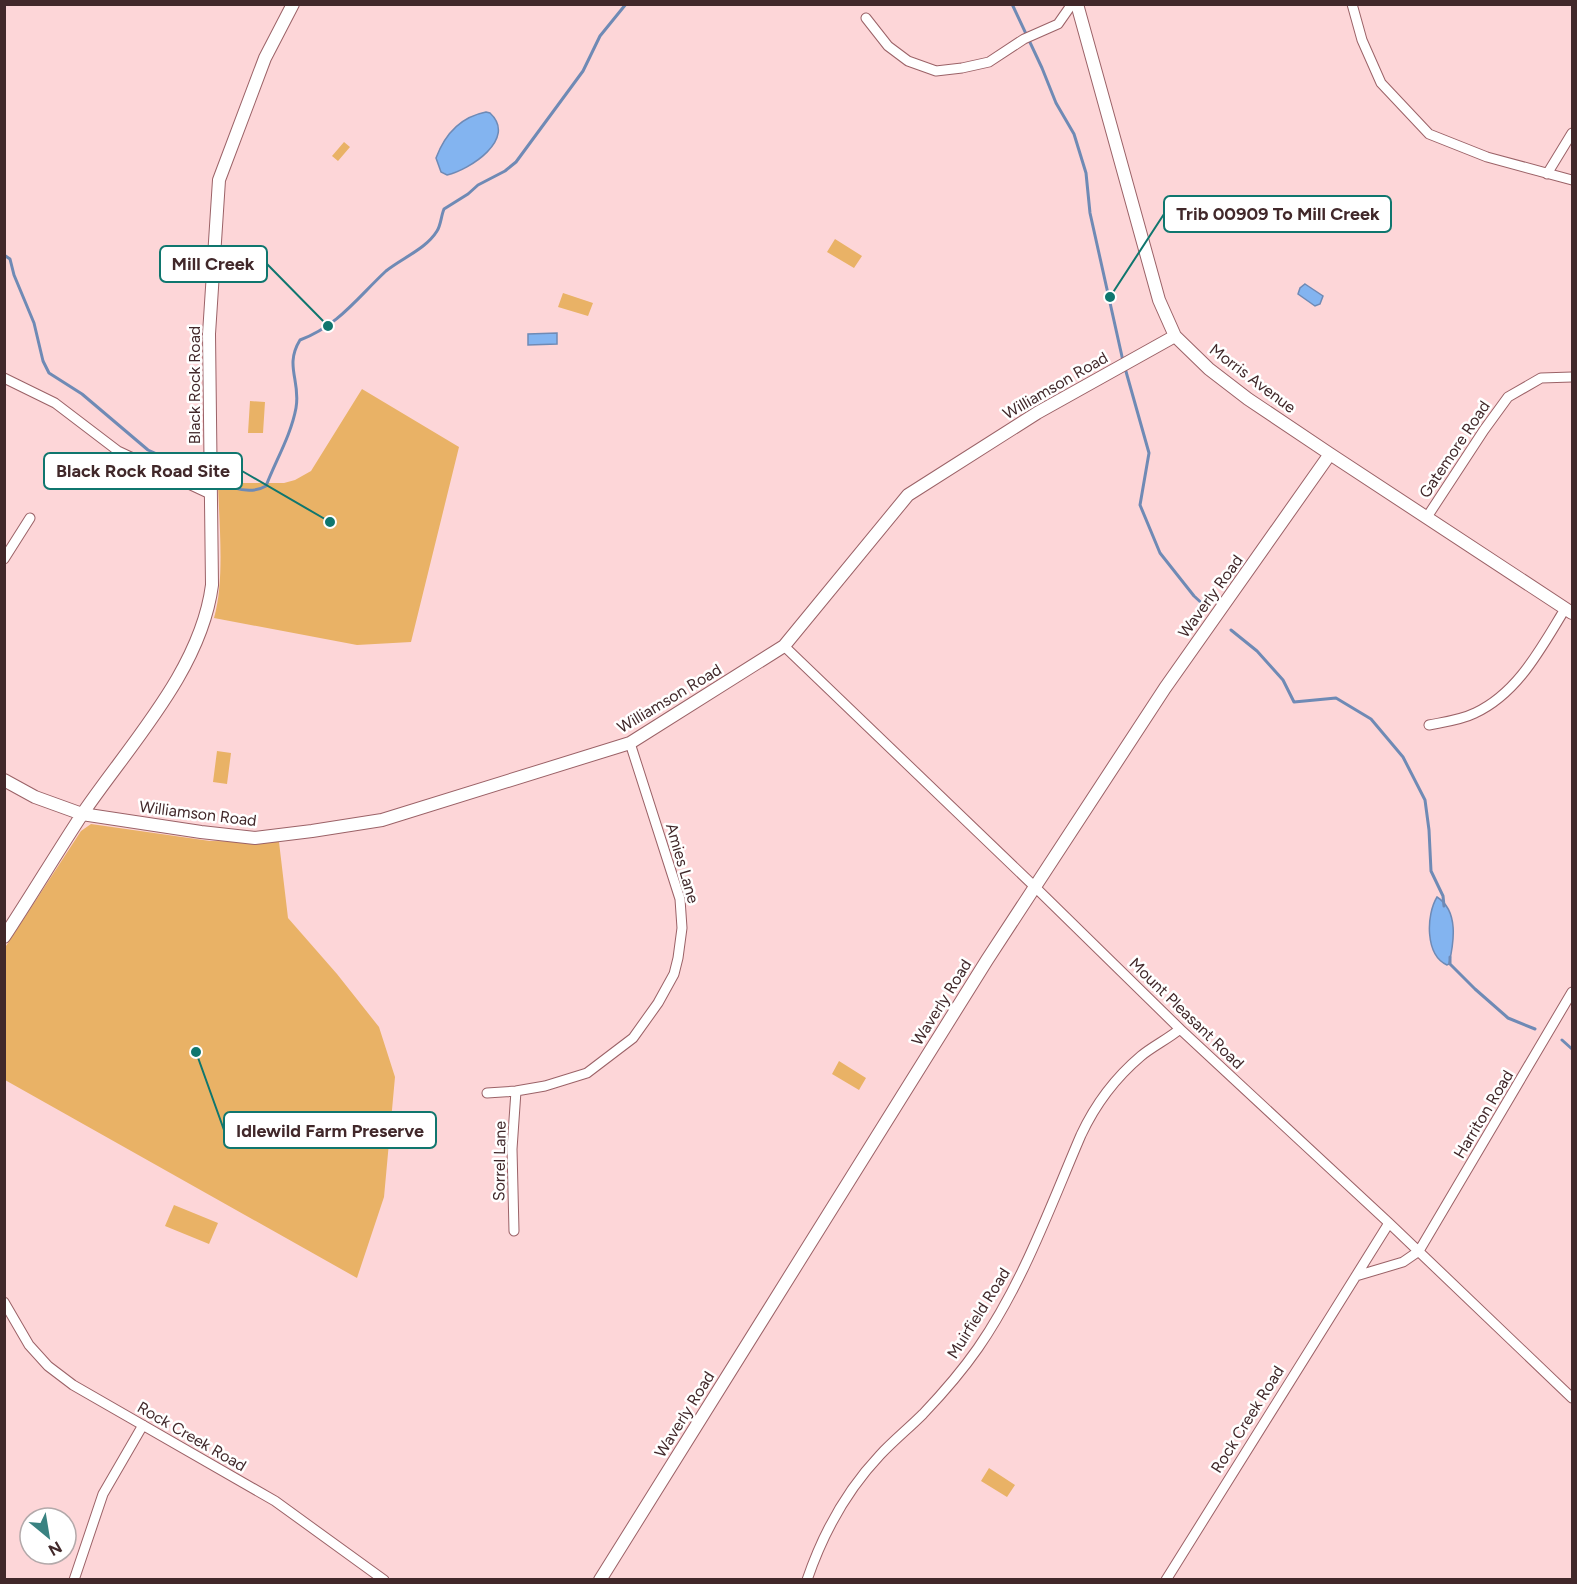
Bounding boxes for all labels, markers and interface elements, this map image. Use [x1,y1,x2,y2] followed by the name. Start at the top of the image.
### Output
[1164,196,1391,232] callout: Trib 00909 To Mill Creek
[1176,203,1380,225] text: Trib 00909 To Mill Creek
[160,246,267,282] callout: Mill Creek
[172,253,255,275] text: Mill Creek
[185,326,204,444] street label: Black Rock Road
[1206,340,1300,417] street label: Morris Avenue
[999,348,1111,423] street label: Williamson Road
[1415,397,1494,501] street label: Gatemore Road
[44,453,242,489] callout: Black Rock Road Site
[56,460,230,482] text: Black Rock Road Site
[1174,551,1247,641] street label: Waverly Road
[614,660,725,737] street label: Williamson Road
[138,797,258,830] street label: Williamson Road
[662,821,703,906] street label: Amies Lane
[1125,954,1248,1073] street label: Mount Pleasant Road
[907,956,975,1049] street label: Waverly Road
[1450,1067,1517,1162] street label: Harriton Road
[224,1112,436,1148] callout: Idlewild Farm Preserve
[236,1120,424,1142] text: Idlewild Farm Preserve
[489,1120,510,1201] street label: Sorrel Lane
[943,1264,1014,1362] street label: Muirfield Road
[1207,1362,1288,1476] street label: Rock Creek Road
[650,1368,718,1461] street label: Waverly Road
[134,1398,250,1475] street label: Rock Creek Road
[18,1506,78,1566] north arrow
[45,1537,65,1560] text: N

